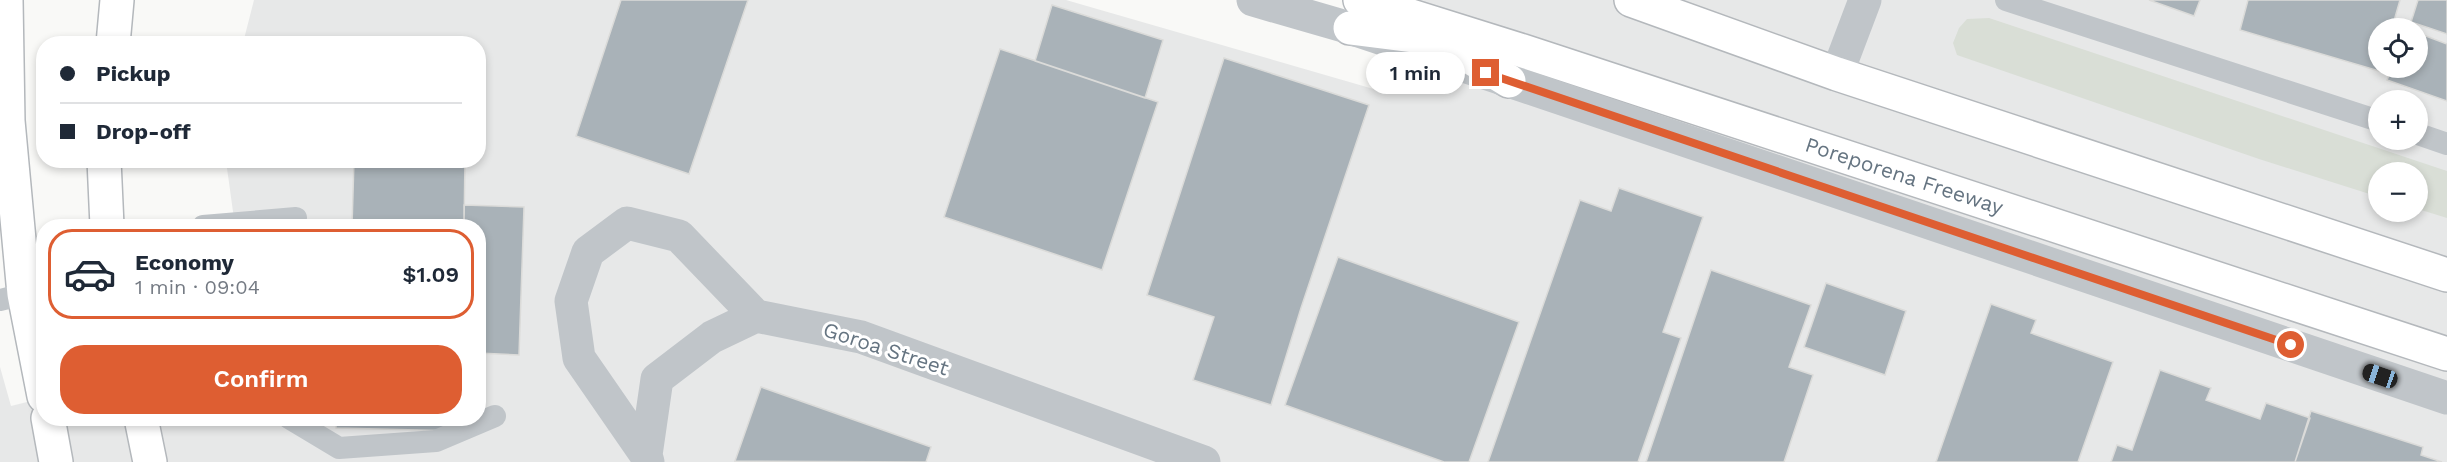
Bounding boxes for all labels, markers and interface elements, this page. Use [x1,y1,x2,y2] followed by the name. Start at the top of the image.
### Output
[2368,18,2428,222] map controls
[2368,18,2428,78] button: locate
[1366,52,1465,94] callout: 1 min
[1472,59,1499,86] route end
[96,61,171,86] text: Pickup
[1390,61,1441,85] text: 1 min
[2368,90,2428,150] button: +
[96,119,191,144] text: Drop-off
[1802,131,2007,220] street label: Poreporena Freeway
[2368,162,2428,222] button: −
[63,247,117,301] icon: car
[135,250,234,275] text: Economy
[402,262,459,287] text: $1.09
[135,275,260,299] text: 1 min · 09:04
[820,316,952,381] street label: Goroa Street
[2277,331,2304,358] route start
[60,345,462,414] button: Confirm
[2360,362,2400,390] car

